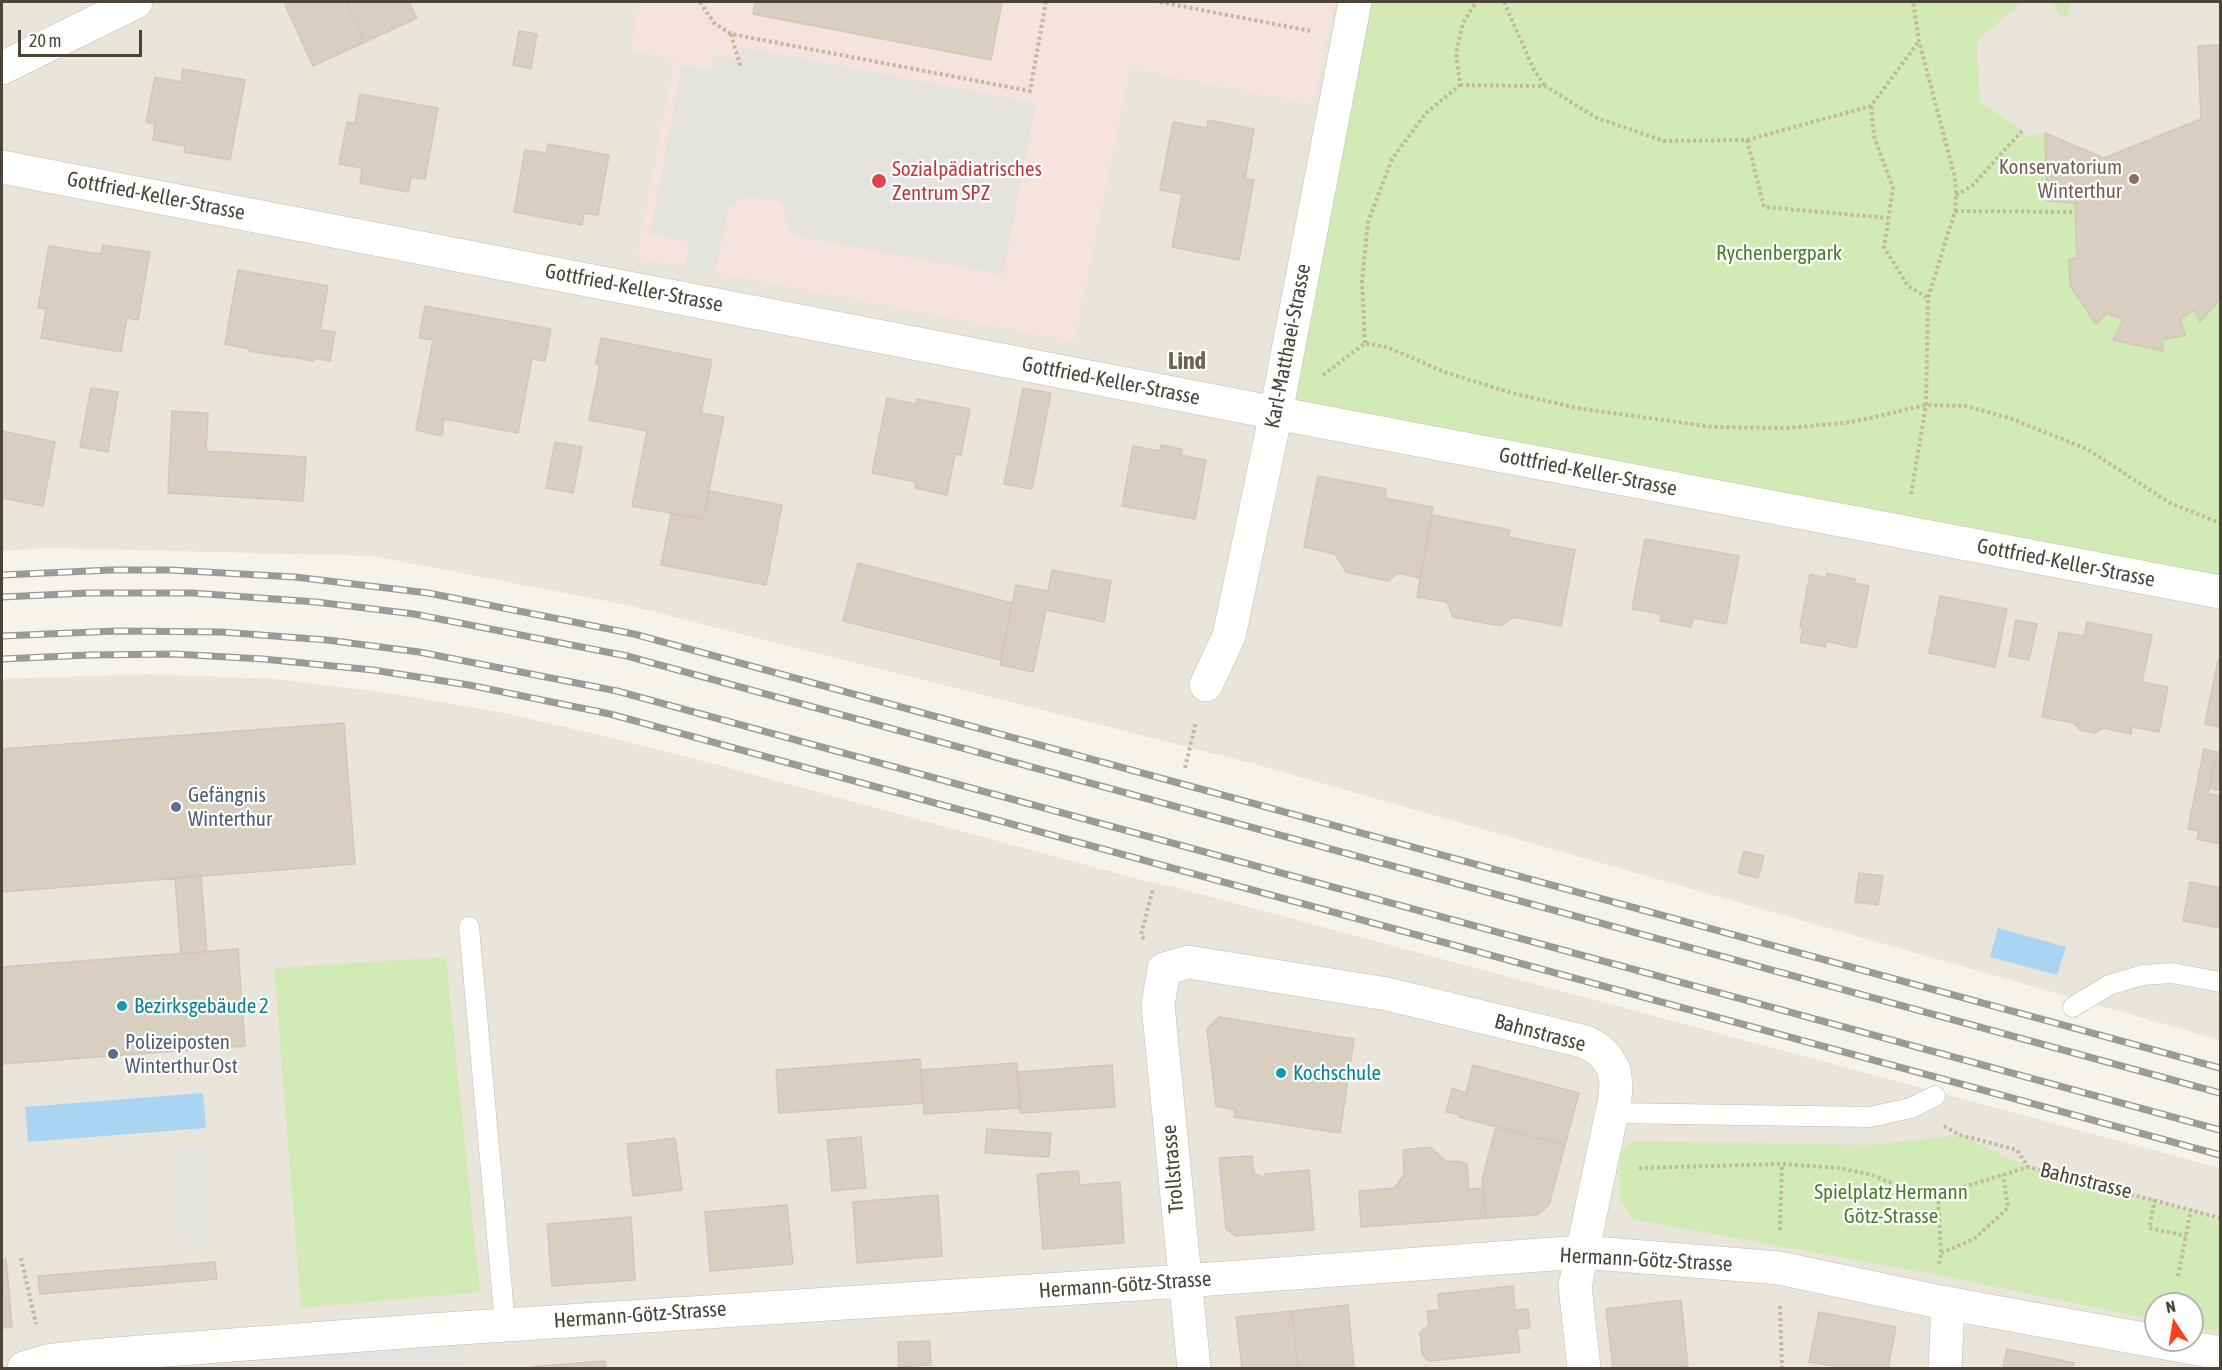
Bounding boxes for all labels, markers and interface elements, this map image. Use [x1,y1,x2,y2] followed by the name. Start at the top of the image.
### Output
[21,18,146,56] scale bar
[29,30,61,51] text: 20 m
[1999,154,2122,204] place label: Konservatorium Winterthur
[892,156,1042,206] place label: Sozialpädiatrisches Zentrum SPZ
[65,166,247,226] street label: Gottfried-Keller-Strasse
[870,172,888,190] marker: Sozialpädiatrisches Zentrum SPZ
[2127,172,2141,186] marker: Konservatorium Winterthur
[1716,240,1842,266] park label: Rychenbergpark
[543,258,725,318] street label: Gottfried-Keller-Strasse
[1260,262,1316,430] street label: Karl-Matthaei-Strasse
[1168,347,1206,375] district label: Lind
[1020,351,1202,411] street label: Gottfried-Keller-Strasse
[1497,442,1679,502] street label: Gottfried-Keller-Strasse
[1975,533,2157,593] street label: Gottfried-Keller-Strasse
[188,782,272,832] place label: Gefängnis Winterthur
[169,800,183,814] marker: Gefängnis Winterthur
[134,993,269,1019] place label: Bezirksgebäude 2
[115,999,129,1013] marker: Bezirksgebäude 2
[1492,1009,1588,1057] street label: Bahnstrasse
[125,1029,238,1079] place label: Polizeiposten Winterthur Ost
[106,1047,120,1061] marker: Polizeiposten Winterthur Ost
[1293,1060,1381,1086] place label: Kochschule
[1274,1066,1288,1080] marker: Kochschule
[1157,1124,1189,1214] street label: Trollstrasse
[2038,1157,2134,1205] street label: Bahnstrasse
[1814,1179,1968,1229] park label: Spielplatz Hermann Götz-Strasse
[1559,1243,1733,1277] street label: Hermann-Götz-Strasse
[1038,1266,1212,1304] street label: Hermann-Götz-Strasse
[2144,1292,2204,1352] north arrow
[553,1296,727,1334] street label: Hermann-Götz-Strasse
[2164,1297,2177,1316] text: N

